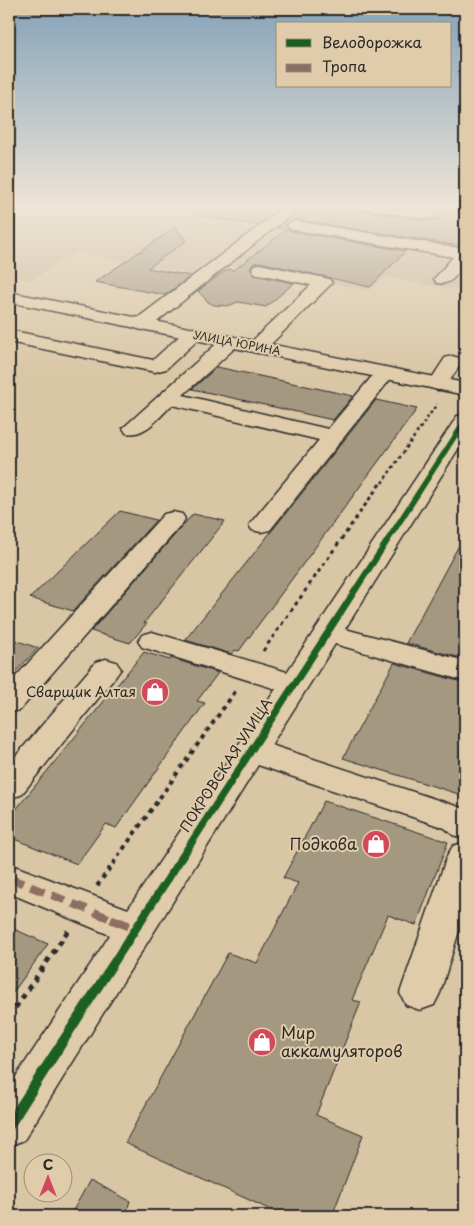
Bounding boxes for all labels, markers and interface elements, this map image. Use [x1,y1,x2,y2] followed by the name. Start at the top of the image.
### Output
[276,22,452,88] legend
[322,30,423,53] text: Велодорожка
[322,54,367,77] text: Тропа
[192,326,283,359] street label: УЛИЦА ЮРИНА
[140,677,170,707] shop icon: Сварщик Алтая
[26,681,136,702] place label: Сварщик Алтая
[174,693,277,836] street label: ПОКРОВСКАЯ УЛИЦА
[361,829,391,859] shop icon: Подкова
[290,831,357,855] place label: Подкова
[281,1020,403,1062] place label: Мир аккамуляторов
[247,1027,277,1057] shop icon: Мир аккамуляторов
[22,1152,72,1202] north arrow
[43,1154,53,1175] text: С

